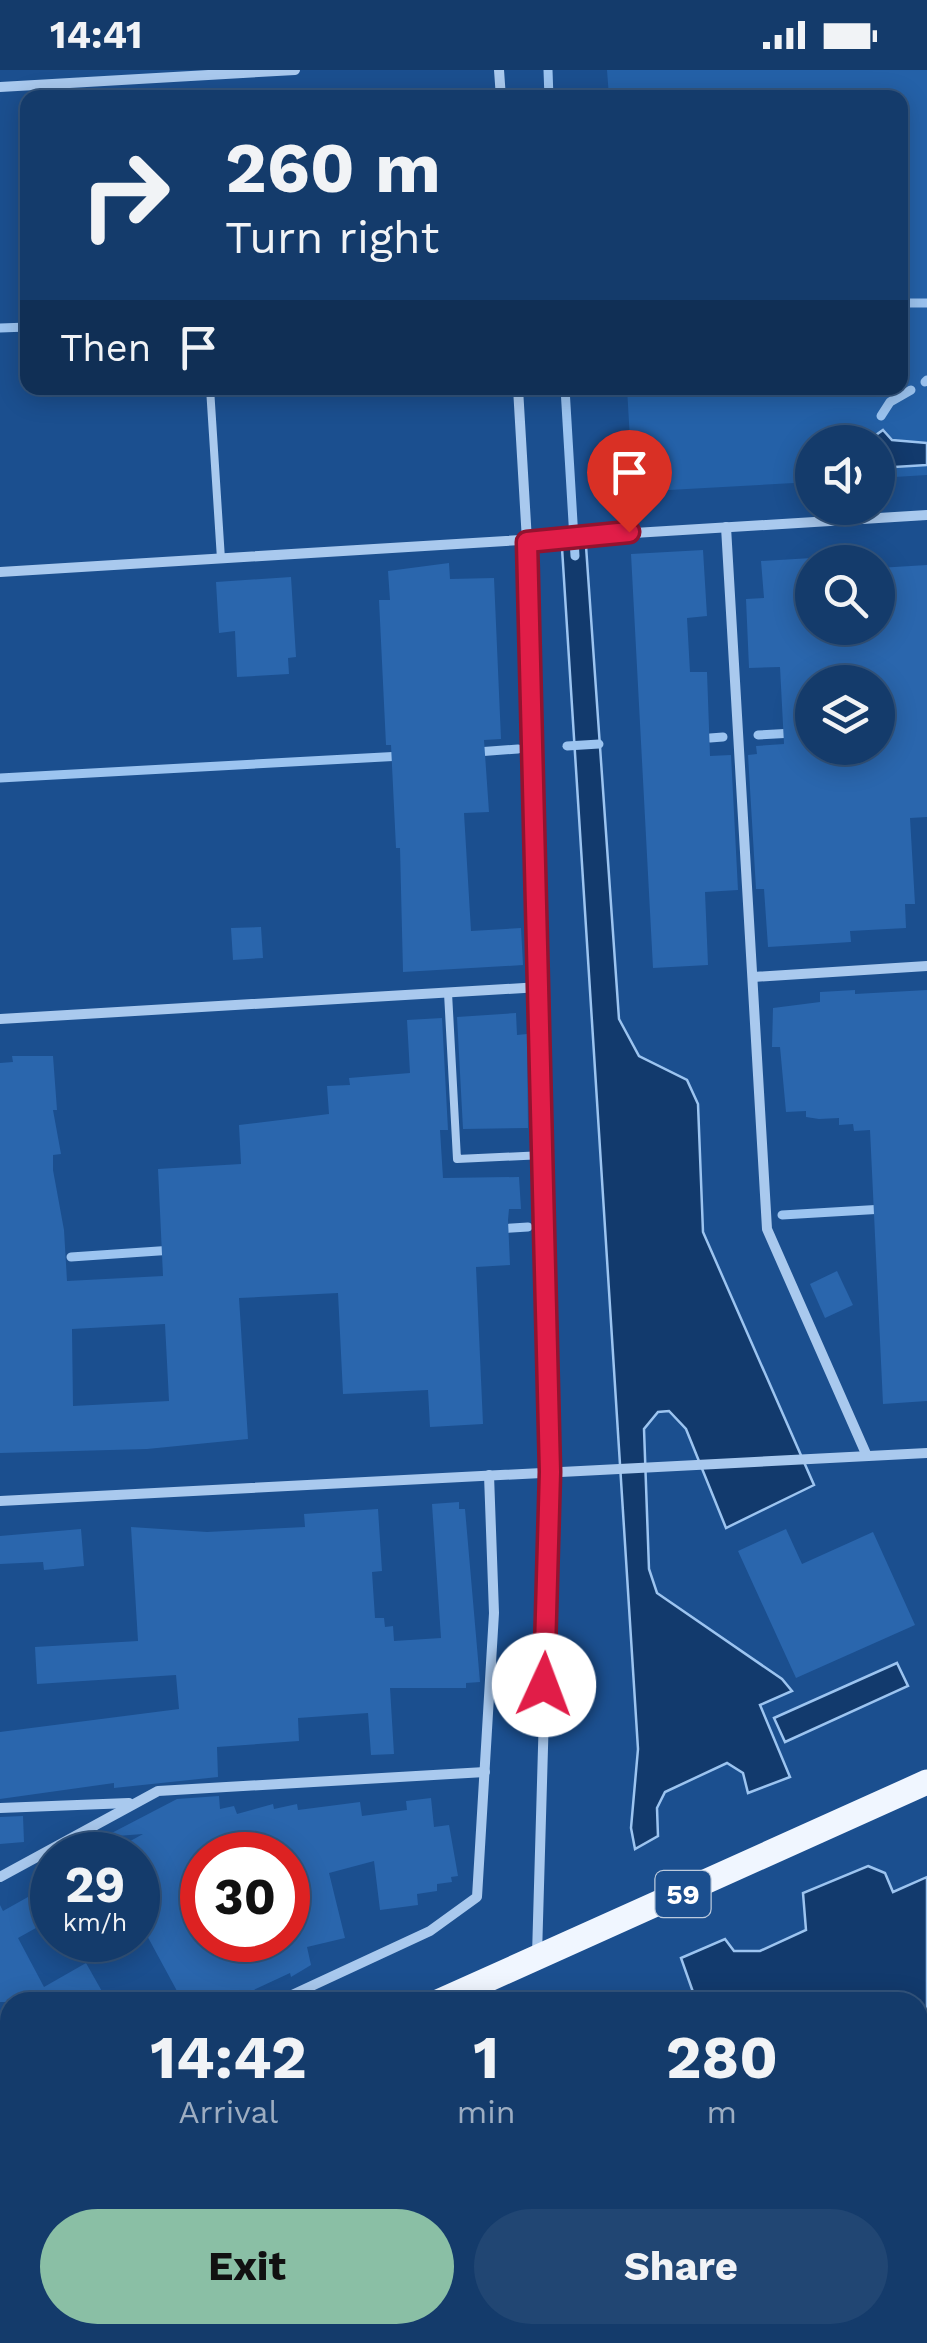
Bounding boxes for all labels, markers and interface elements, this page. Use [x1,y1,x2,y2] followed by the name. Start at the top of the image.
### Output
[50,13,142,57] text: 14:41
[225,127,441,209] text: 260 m
[60,130,190,260] icon: right
[225,211,439,264] text: Turn right
[171,320,226,375] icon: arrive
[60,326,151,370] text: Then
[795,425,895,765] map controls
[795,425,895,525] button: sound
[587,430,672,533] pin
[602,445,657,500] icon: arrive
[795,545,895,645] button: search
[795,665,895,765] button: layers
[492,1633,596,1737] position arrow
[180,1832,310,1962] speed limit sign: 30
[65,1855,125,1914] text: 29
[656,1871,710,1917] road number: 59
[63,1908,127,1937] text: km/h
[150,2022,307,2093] text: 14:42
[473,2022,499,2093] text: 1
[666,2022,778,2093] text: 280
[178,2093,278,2131] text: Arrival
[457,2093,516,2131] text: min
[707,2093,737,2131] text: m
[40,2209,454,2324] button: Exit
[474,2209,888,2324] button: Share

